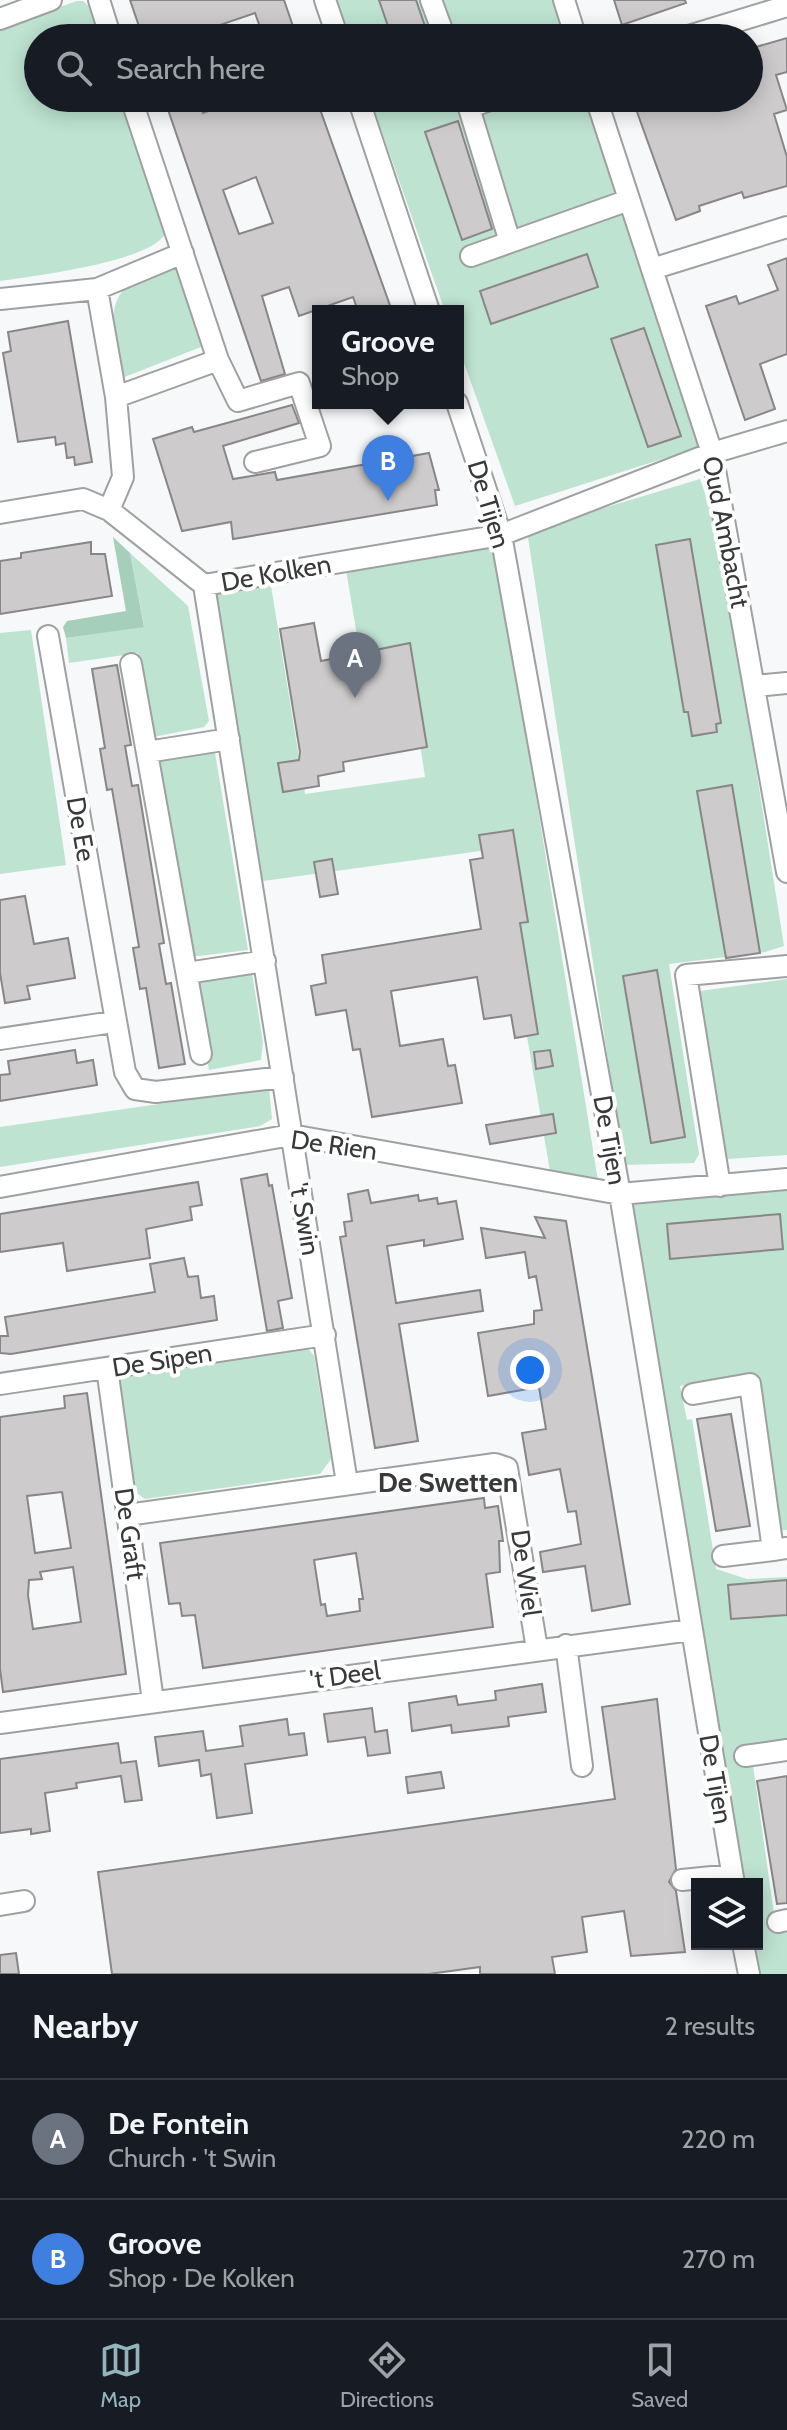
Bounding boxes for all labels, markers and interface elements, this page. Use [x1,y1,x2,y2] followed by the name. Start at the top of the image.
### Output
[24,24,763,112] search box
[52,46,96,90] icon: search
[116,50,265,87] text: Search here
[312,305,464,409] popup
[341,323,435,360] text: Groove
[341,360,399,392] text: Shop
[362,435,414,501] pin: B
[696,453,756,611] street label: Oud Ambacht
[460,456,518,552] street label: De Tijen
[219,548,333,598] street label: De Kolken
[329,632,381,698] pin: A
[60,794,102,864] street label: De Ee
[586,1093,634,1187] street label: De Tijen
[289,1123,379,1167] street label: De Rien
[283,1180,327,1258] street label: 't Swin
[110,1336,214,1384] street label: De Sipen
[510,1350,550,1390] your location
[378,1465,518,1499] district label: De Swetten
[108,1486,152,1582] street label: De Graft
[504,1528,548,1618] street label: De Wiel
[308,1654,382,1696] street label: 't Deel
[692,1732,740,1826] street label: De Tijen
[691,1878,763,1950] map controls
[691,1878,763,1950] button: layers
[32,2005,139,2047] text: Nearby
[664,2010,755,2042] text: 2 results
[108,2105,249,2142] text: De Fontein
[50,2123,66,2155] text: A
[681,2123,755,2155] text: 220 m
[108,2142,276,2174] text: Church · 't Swin
[108,2225,201,2262] text: Groove
[50,2243,66,2275] text: B
[682,2243,755,2275] text: 270 m
[108,2262,295,2294] text: Shop · De Kolken
[99,2338,143,2413] tab: Map
[340,2338,434,2413] tab: Directions
[631,2338,688,2413] tab: Saved

